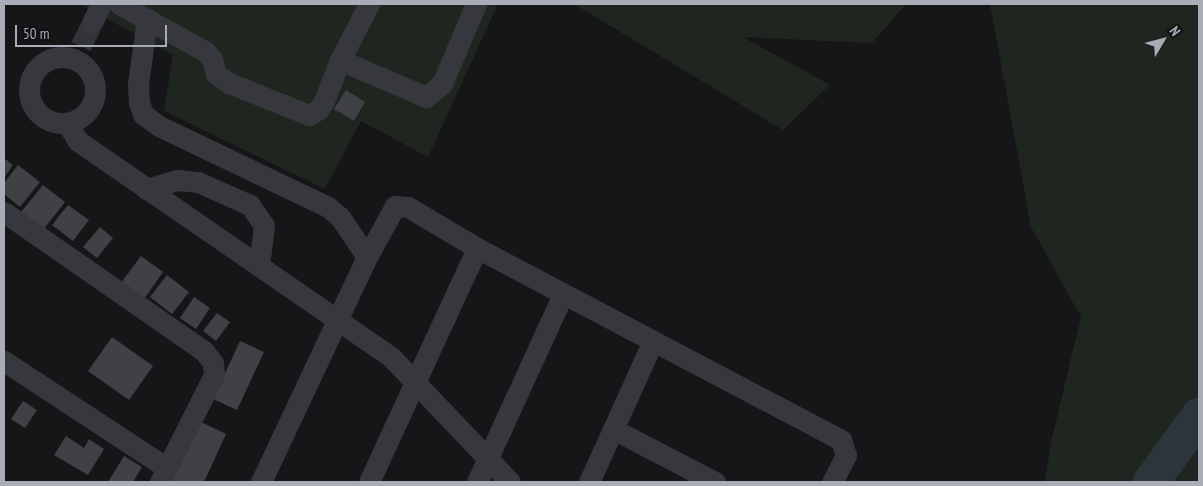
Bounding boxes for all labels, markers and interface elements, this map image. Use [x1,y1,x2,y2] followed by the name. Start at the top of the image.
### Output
[18,15,170,47] scale bar
[1138,15,1188,65] north arrow
[1166,23,1184,39] text: N
[23,24,49,43] text: 50 m

